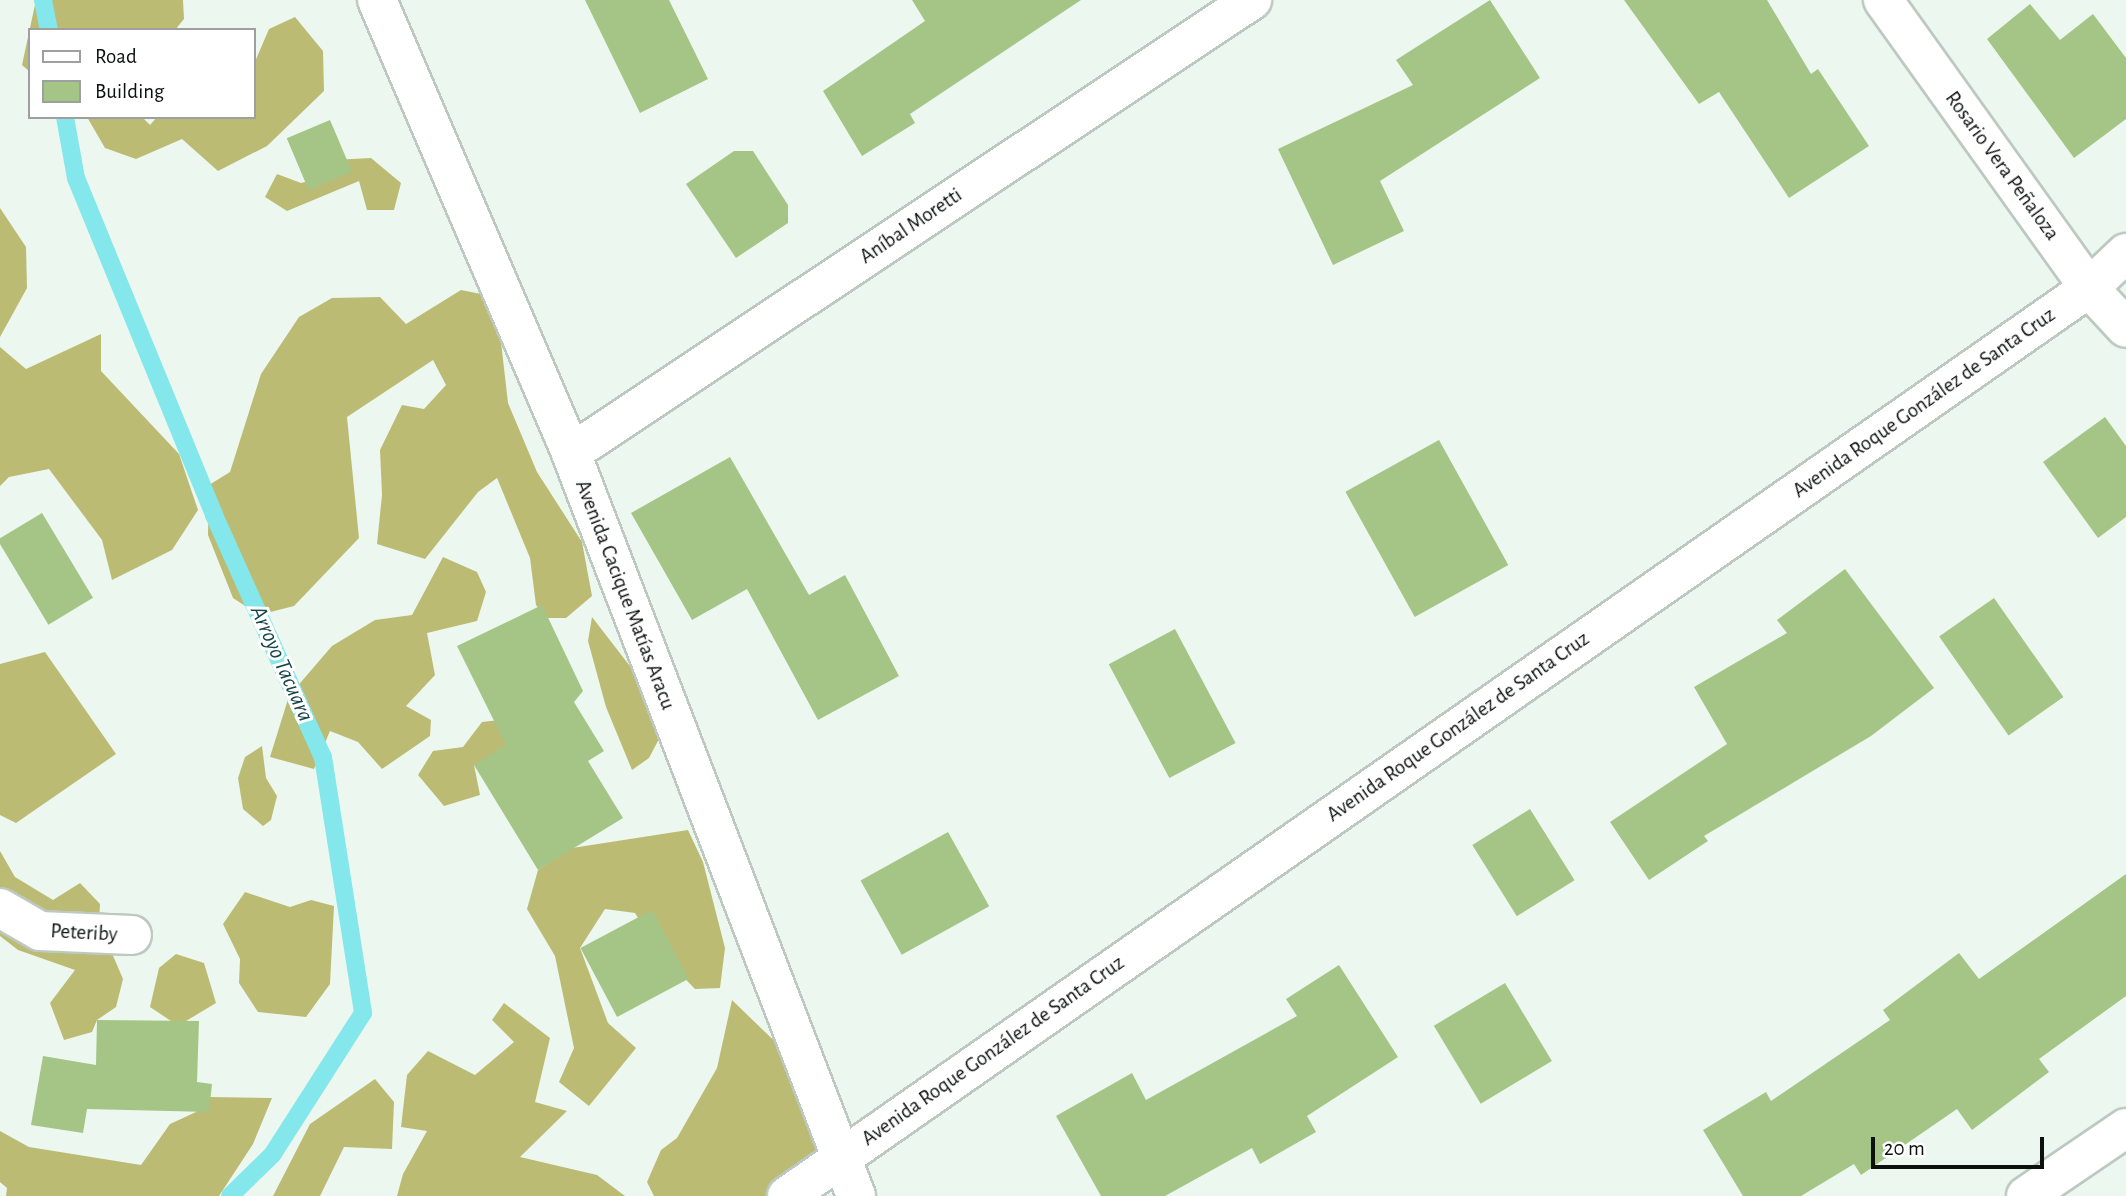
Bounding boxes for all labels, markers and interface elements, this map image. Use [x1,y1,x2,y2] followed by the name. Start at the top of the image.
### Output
[28,28,256,119] legend
[95,46,137,67] text: Road
[95,81,164,102] text: Building
[1939,86,2065,246] street label: Rosario Vera Peñaloza
[855,183,967,269] street label: Aníbal Moretti
[1788,302,2060,504] street label: Avenida Roque González de Santa Cruz
[570,477,680,713] street label: Avenida Cacique Matías Aracu
[243,602,319,726] water label: Arroyo Tacuara
[1322,626,1594,828] street label: Avenida Roque González de Santa Cruz
[50,919,118,947] street label: Peteriby
[857,950,1129,1152] street label: Avenida Roque González de Santa Cruz
[1874,1122,2047,1166] scale bar
[1884,1138,1925,1159] text: 20 m

